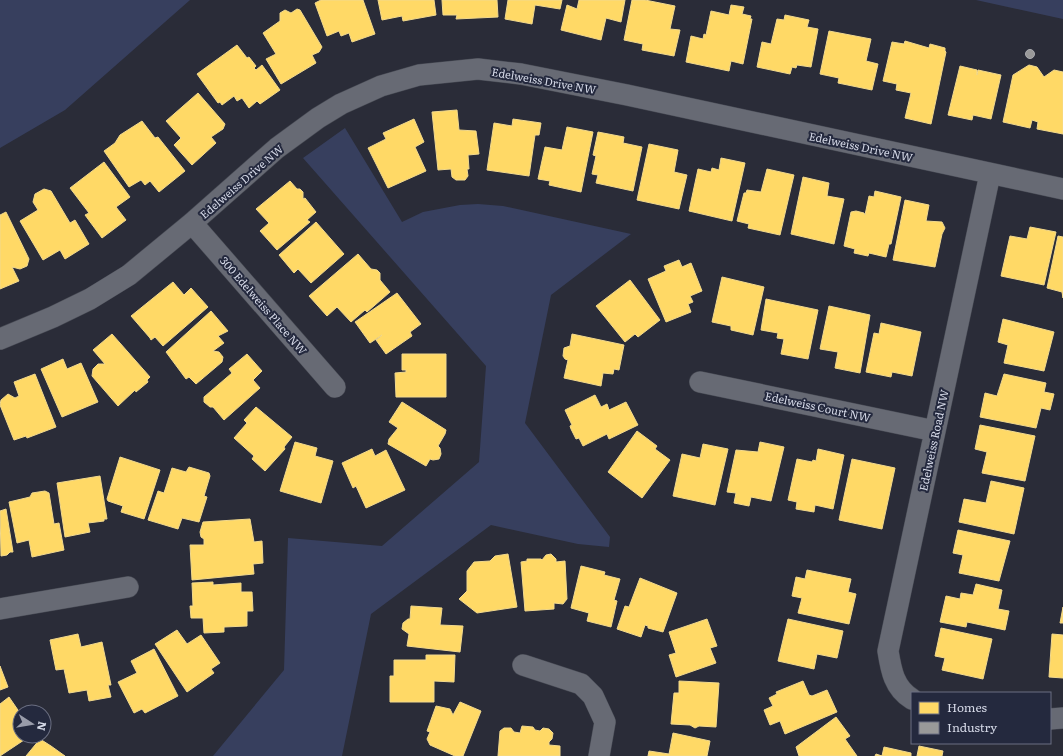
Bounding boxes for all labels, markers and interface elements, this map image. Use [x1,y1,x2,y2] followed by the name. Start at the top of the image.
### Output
[491,63,597,97] street label: Edelweiss Drive NW
[808,127,914,165] street label: Edelweiss Drive NW
[196,140,286,222] street label: Edelweiss Drive NW
[217,253,311,357] street label: 300 Edelweiss Place NW
[764,387,872,425] street label: Edelweiss Court NW
[914,388,952,492] street label: Edelweiss Road NW
[911,692,1051,744] legend
[947,698,987,716] text: Homes
[12,704,52,744] north arrow
[947,718,997,736] text: Industry
[34,720,52,732] text: N

